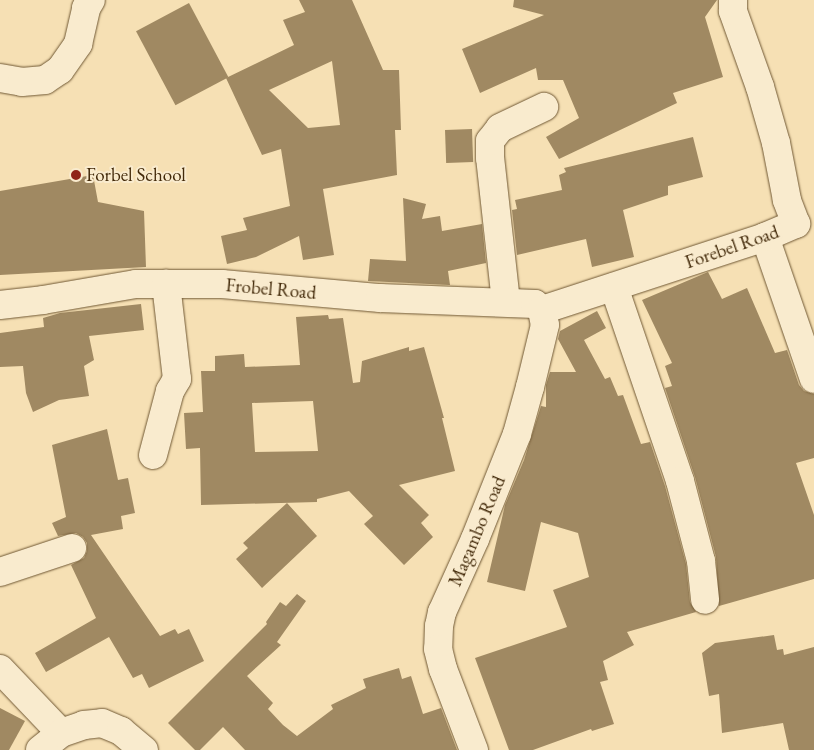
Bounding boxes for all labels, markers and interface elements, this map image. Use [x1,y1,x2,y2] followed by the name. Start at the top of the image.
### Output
[86,164,186,186] place label: Forbel School
[70,169,82,181] marker: Forbel School
[682,220,782,274] street label: Forebel Road
[225,274,317,304] street label: Frobel Road
[444,472,510,590] street label: Magambo Road

